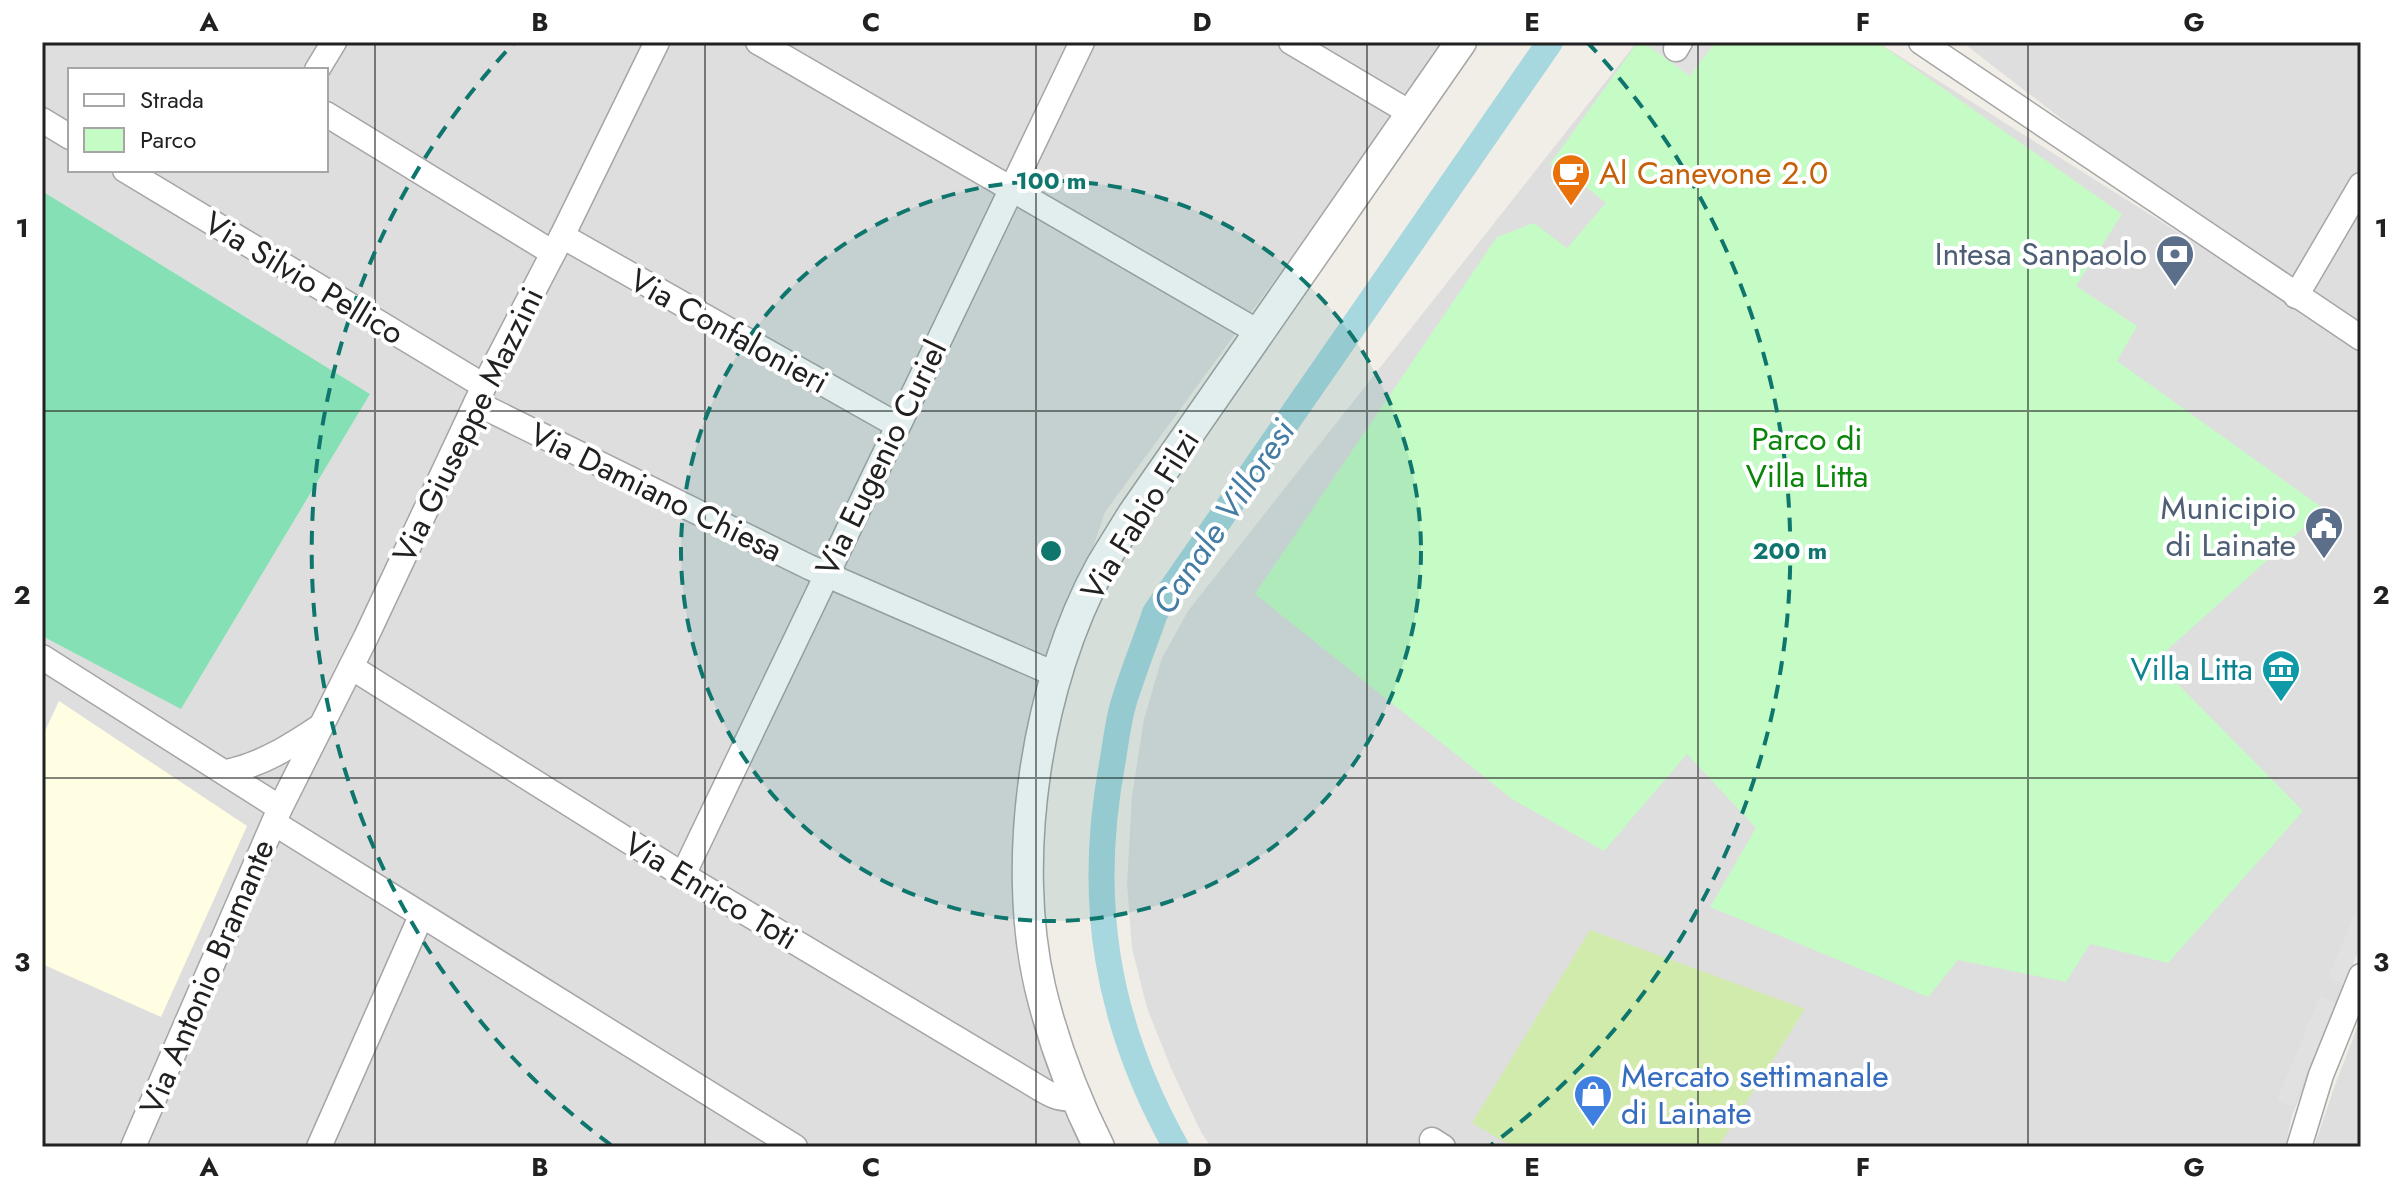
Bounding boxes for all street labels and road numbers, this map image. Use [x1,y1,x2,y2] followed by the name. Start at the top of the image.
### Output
[195,200,413,356] street label: Via Silvio Pellico
[621,257,837,405] street label: Via Confalonieri
[381,279,555,571] street label: Via Giuseppe Mazzini
[804,332,958,584] street label: Via Eugenio Curiel
[522,411,790,573] street label: Via Damiano Chiesa
[1069,421,1211,609] street label: Via Fabio Filzi
[615,821,807,961] street label: Via Enrico Toti
[128,832,286,1122] street label: Via Antonio Bramante

